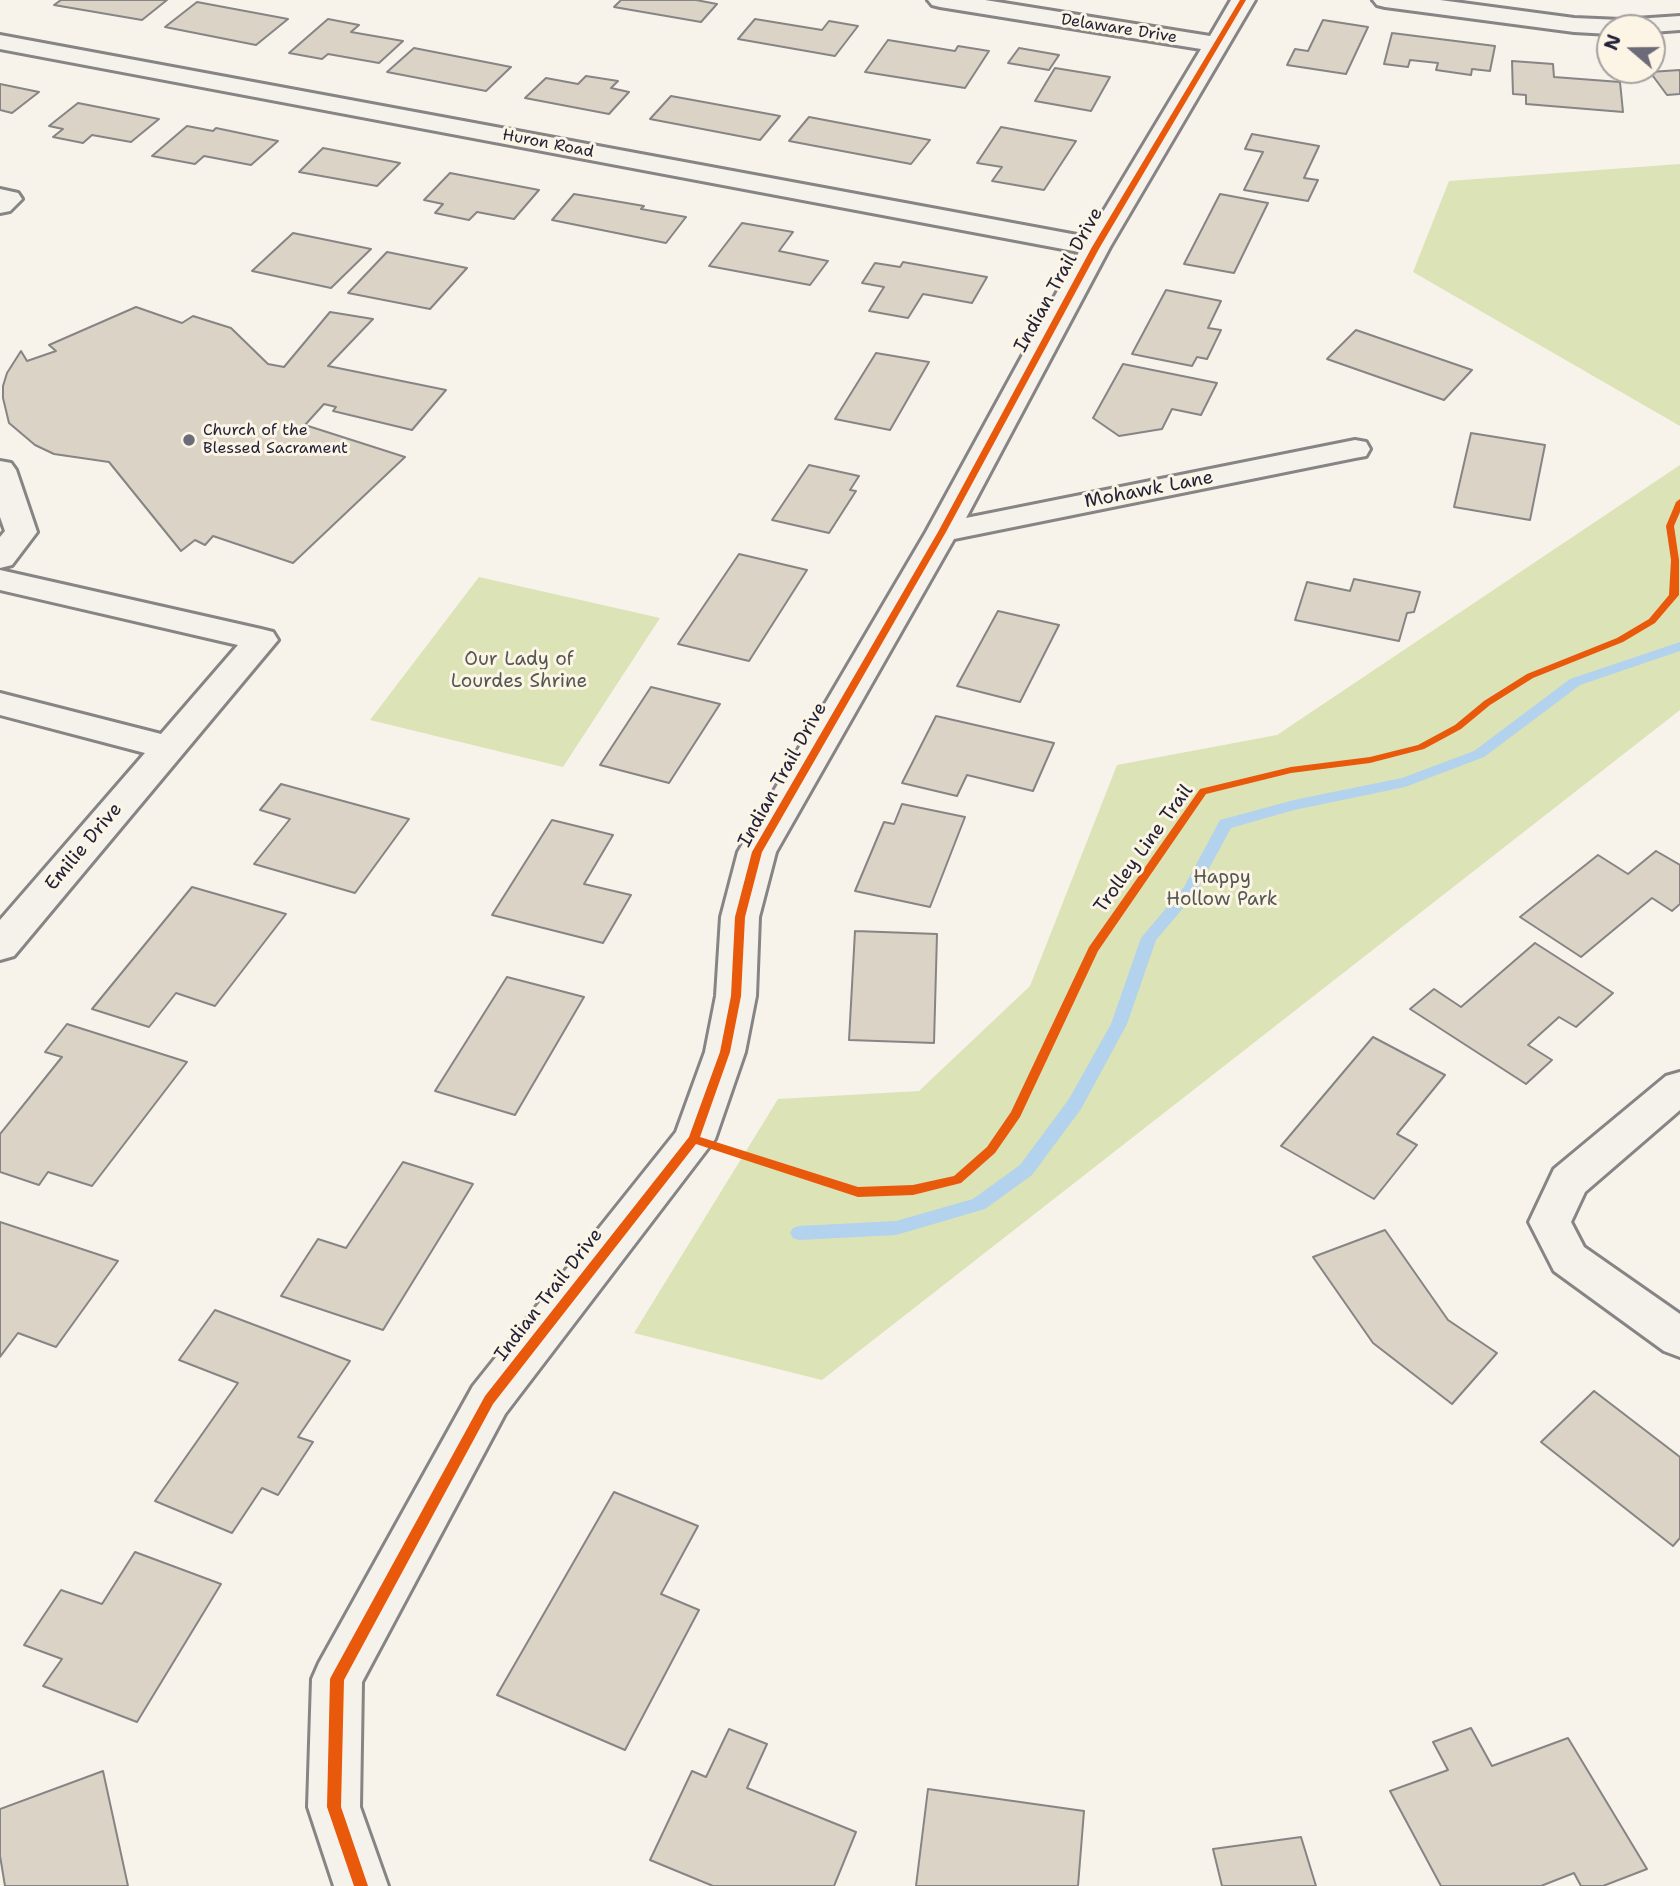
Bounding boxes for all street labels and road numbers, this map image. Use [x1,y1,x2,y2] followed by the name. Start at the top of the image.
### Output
[1060,10,1178,48] street label: Delaware Drive
[501,126,595,162] street label: Huron Road
[1010,204,1108,356] street label: Indian Trail Drive
[1083,466,1215,514] street label: Mohawk Lane
[734,699,832,851] street label: Indian Trail Drive
[1090,780,1198,918] street label: Trolley Line Trail
[41,799,127,895] street label: Emilie Drive
[490,1224,608,1366] street label: Indian Trail Drive

